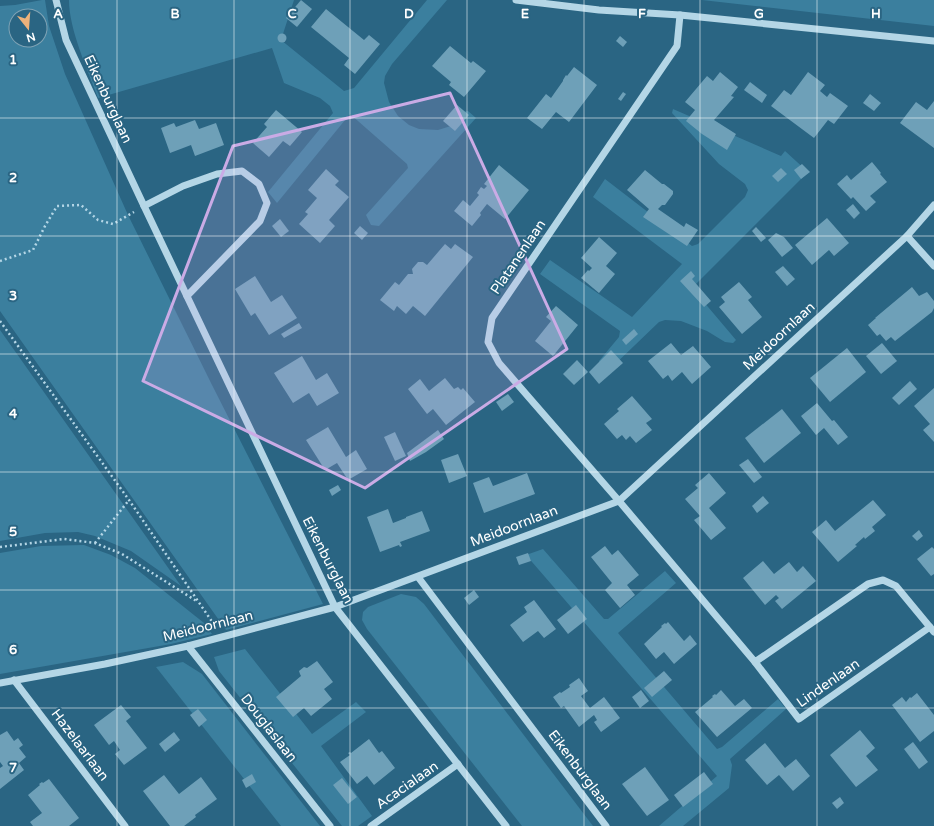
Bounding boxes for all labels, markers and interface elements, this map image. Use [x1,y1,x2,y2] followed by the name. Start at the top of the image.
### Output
[53,6,63,22] text: A
[170,6,180,22] text: B
[287,6,297,22] text: C
[404,6,414,22] text: D
[521,6,529,22] text: E
[638,6,646,22] text: F
[754,6,764,22] text: G
[871,6,881,22] text: H
[8,8,48,48] north arrow
[25,30,37,45] text: N
[9,52,17,68] text: 1
[80,52,136,146] street label: Eikenburglaan
[9,170,17,186] text: 2
[487,216,549,298] street label: Platanenlaan
[9,288,17,304] text: 3
[739,298,819,374] street label: Meidoornlaan
[9,406,18,422] text: 4
[468,502,560,550] street label: Meidoornlaan
[299,514,357,606] street label: Eikenburglaan
[9,524,17,540] text: 5
[161,607,255,645] street label: Meidoornlaan
[9,642,17,658] text: 6
[793,655,863,711] street label: Lindenlaan
[237,690,301,766] street label: Douglaslaan
[47,706,113,784] street label: Hazelaarlaan
[544,727,616,813] street label: Eikenburglaan
[373,757,441,813] street label: Acacialaan
[9,760,17,776] text: 7

